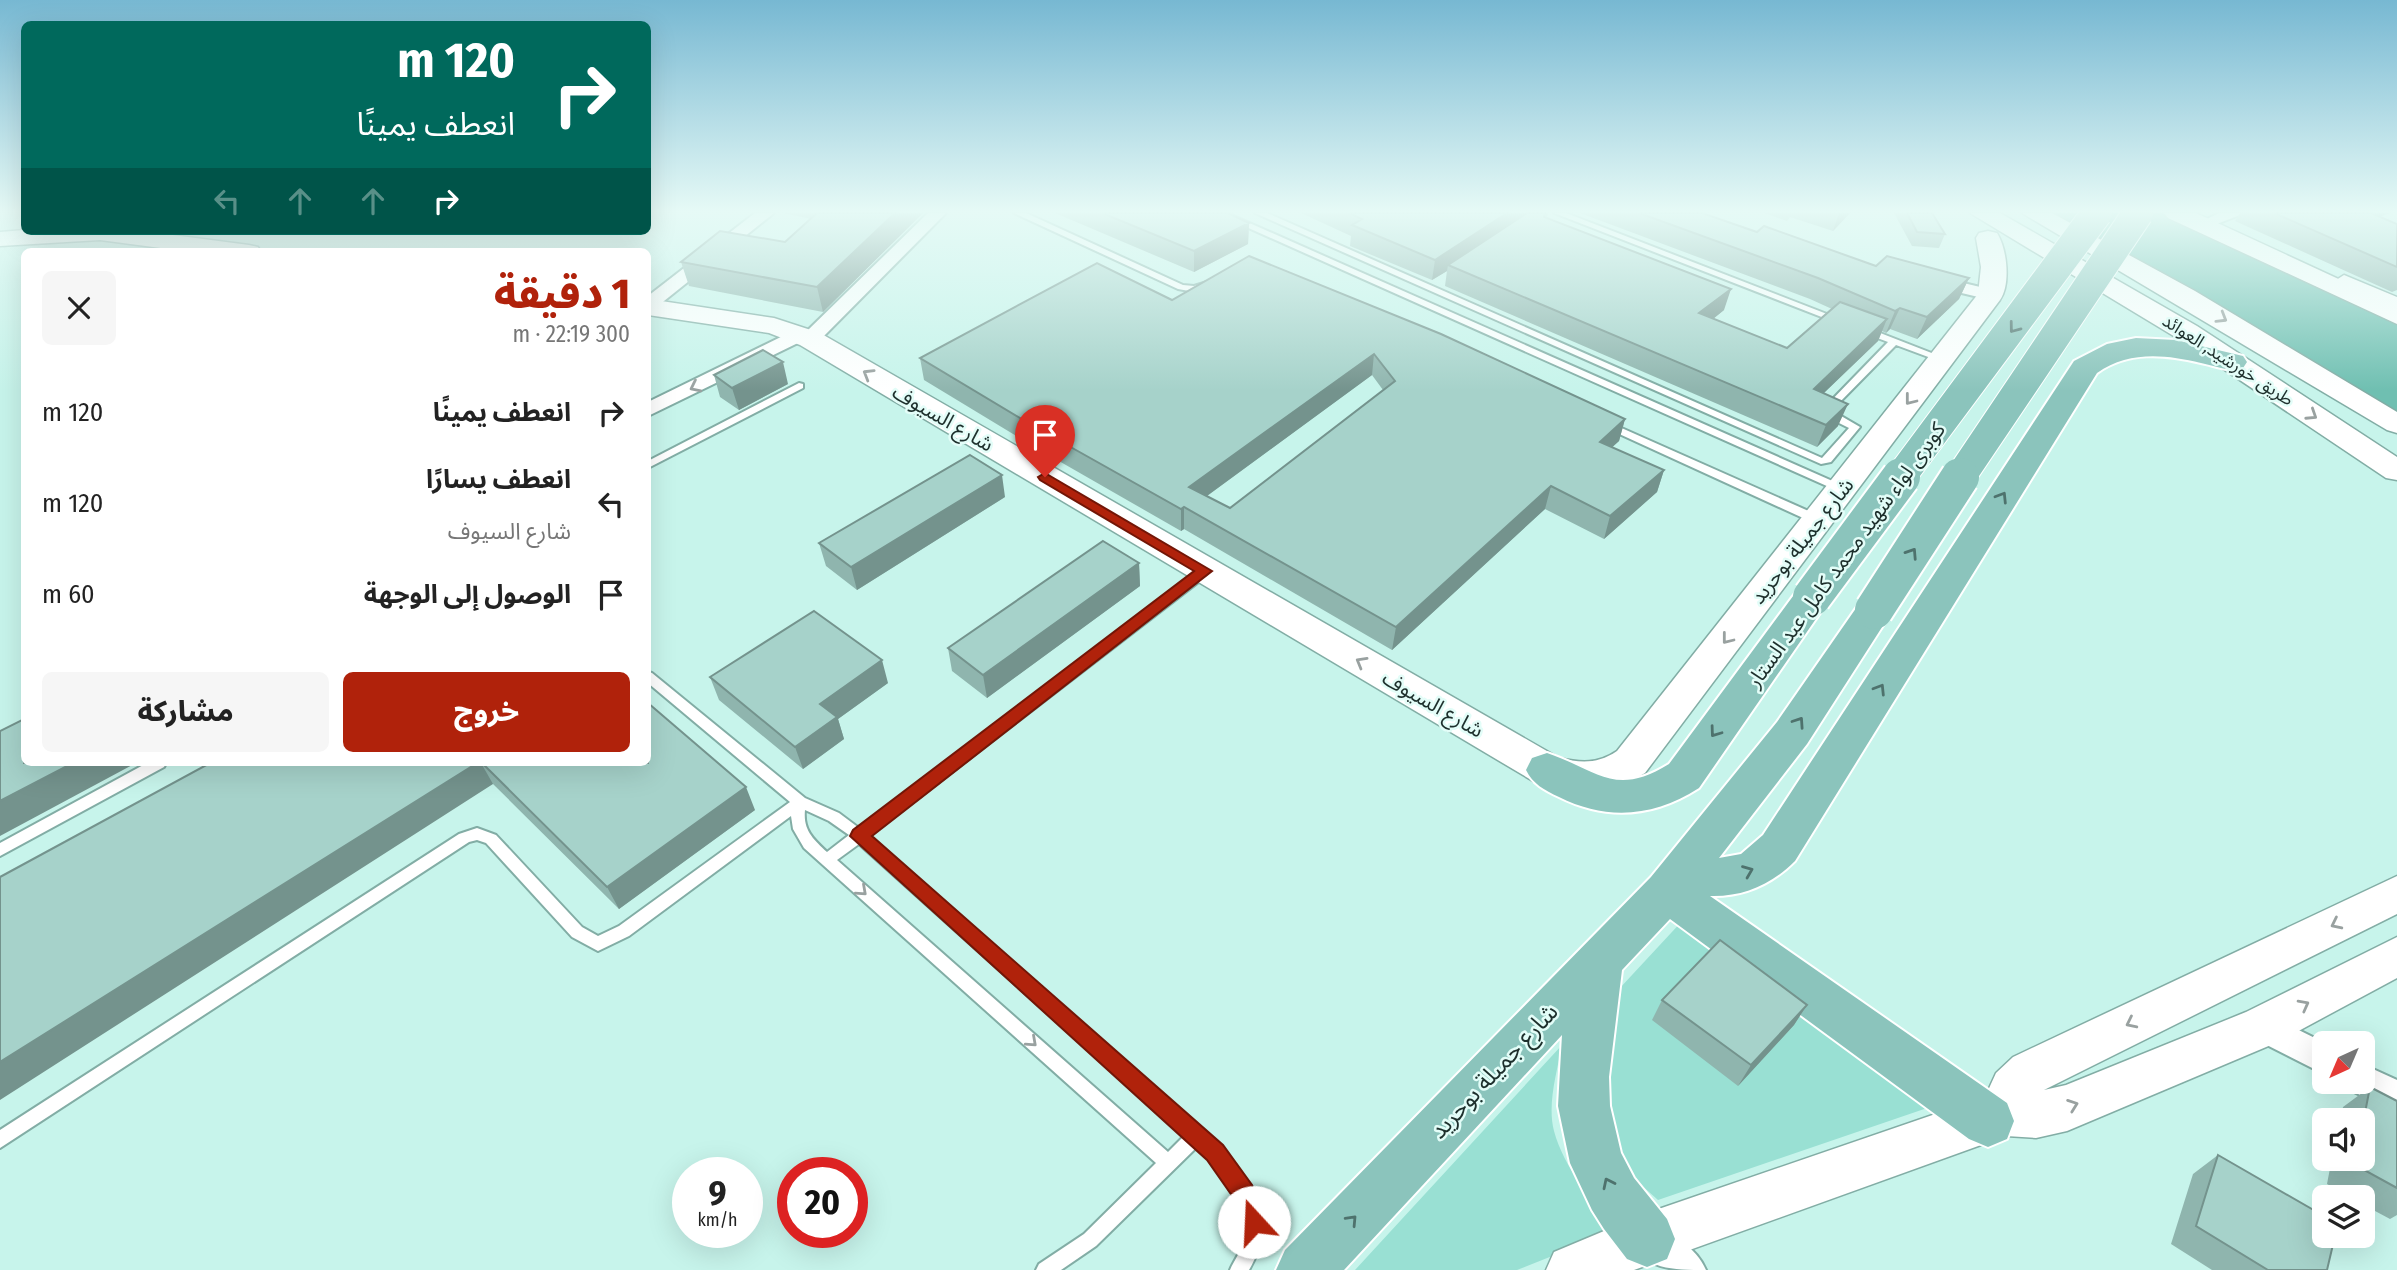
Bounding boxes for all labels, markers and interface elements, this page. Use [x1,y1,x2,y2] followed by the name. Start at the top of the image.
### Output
[397,31,515,90] text: 120 m
[539,49,630,140] icon: right
[356,105,515,143] text: انعطف يمينًا
[208,182,246,220] icon: left
[281,182,319,220] icon: ahead
[354,182,392,220] icon: ahead
[427,182,465,220] icon: right
[494,269,630,319] text: 1 دقيقة
[42,271,116,345] button: close
[2158,309,2298,411] street label: طريق خورشيد, العوائد
[2214,310,2227,323] one-way arrow
[513,320,630,348] text: 300 m · 22:19
[2010,320,2023,333] one-way arrow
[863,369,876,382] one-way arrow
[690,378,702,392] one-way arrow
[887,379,998,459] street label: شارع السيوف
[1906,393,1919,405] one-way arrow
[592,394,630,432] icon: right
[42,397,103,428] text: 120 m
[433,397,571,428] text: انعطف يمينًا
[1015,405,1075,477] pin
[2304,406,2317,419] one-way arrow
[1026,416,1064,454] icon: arrive
[1741,417,1951,693] street label: كوبرى لواء شهيد محمد كامل عبد الستار
[426,464,571,495] text: انعطف يسارًا
[1745,473,1861,610] street label: شارع جميلة بوحريد
[592,485,630,523] icon: left
[42,488,103,519] text: 120 m
[1993,492,2006,505] one-way arrow
[448,517,571,545] text: شارع السيوف
[1903,548,1916,561] one-way arrow
[592,576,630,614] icon: arrive
[42,579,95,610] text: 60 m
[364,579,571,610] text: الوصول إلى الوجهة
[1722,631,1735,643] one-way arrow
[1355,657,1368,670] one-way arrow
[1377,665,1488,745] street label: شارع السيوف
[42,672,329,752] button: مشاركة
[343,672,630,752] button: خروج
[1871,684,1884,697] one-way arrow
[1791,717,1803,730] one-way arrow
[1711,724,1723,737] one-way arrow
[1742,866,1754,880] one-way arrow
[854,883,867,895] one-way arrow
[2331,915,2343,929] one-way arrow
[1424,998,1566,1146] street label: شارع جميلة بوحريد
[2297,1000,2309,1013] one-way arrow
[2126,1015,2138,1029] one-way arrow
[2312,1031,2375,1094] north arrow
[2312,1031,2375,1248] map controls
[1024,1034,1037,1046] one-way arrow
[2066,1099,2078,1113] one-way arrow
[2312,1108,2375,1171] button: sound
[777,1157,868,1248] speed limit sign: 20
[708,1172,727,1214] text: 9
[1602,1178,1616,1191] one-way arrow
[1217,1185,1291,1259] position arrow
[2312,1185,2375,1248] button: layers
[697,1209,738,1231] text: km/h
[1344,1216,1357,1229] one-way arrow

